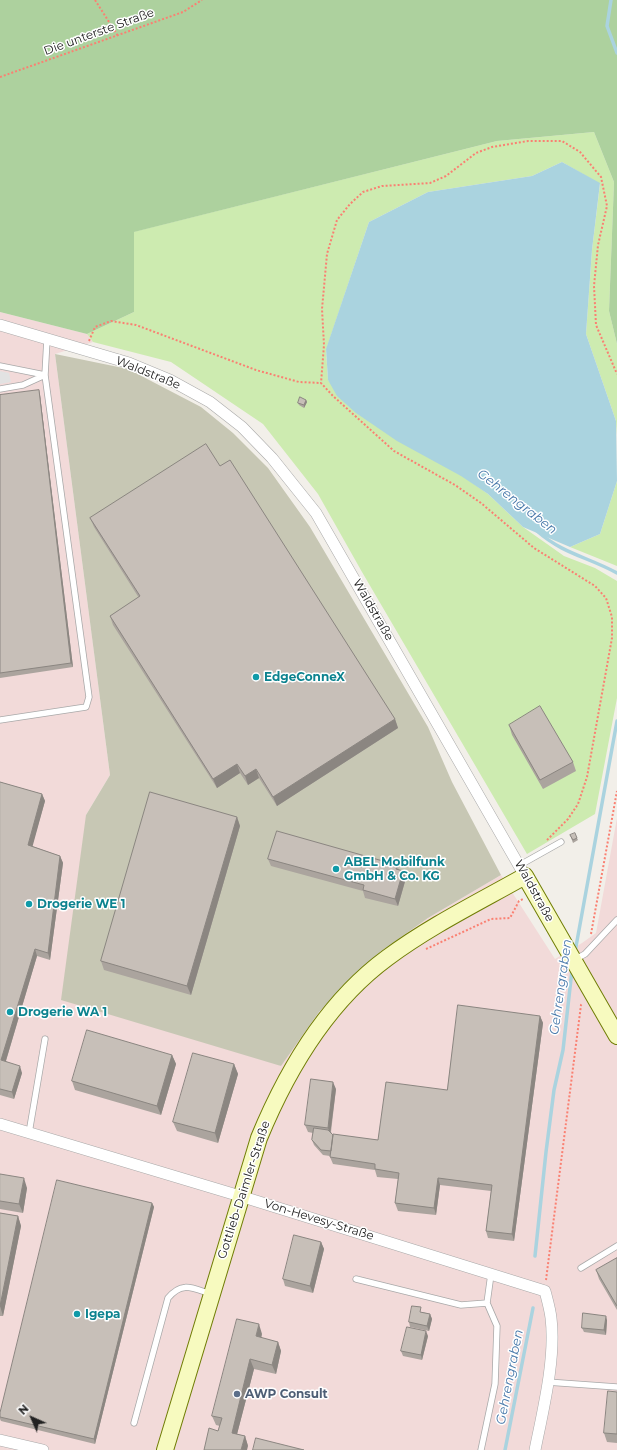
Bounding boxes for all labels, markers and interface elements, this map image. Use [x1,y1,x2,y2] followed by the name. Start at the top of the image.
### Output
[42,5,156,59] street label: Die unterste Straße
[114,353,182,393] street label: Waldstraße
[474,466,560,538] water label: Gehrengraben
[350,577,396,643] street label: Waldstraße
[264,670,345,684] place label: EdgeConneX
[251,672,261,682] marker: EdgeConneX
[344,855,445,883] place label: ABEL Mobilfunk GmbH & Co. KG
[511,858,557,924] street label: Waldstraße
[331,864,341,874] marker: ABEL Mobilfunk GmbH & Co. KG
[37,897,125,911] place label: Drogerie WE 1
[24,899,34,909] marker: Drogerie WE 1
[547,938,575,1036] water label: Gehrengraben
[18,1005,107,1019] place label: Drogerie WA 1
[5,1007,15,1017] marker: Drogerie WA 1
[215,1119,273,1261] street label: Gottlieb-Daimler-Straße
[262,1196,376,1244] street label: Von-Hevesy-Straße
[85,1307,120,1321] place label: Igepa
[72,1309,82,1319] marker: Igepa
[493,1328,527,1426] water label: Gehrengraben
[245,1387,328,1401] place label: AWP Consult
[232,1389,242,1399] marker: AWP Consult
[12,1398,52,1438] north arrow
[15,1401,32,1418] text: N

